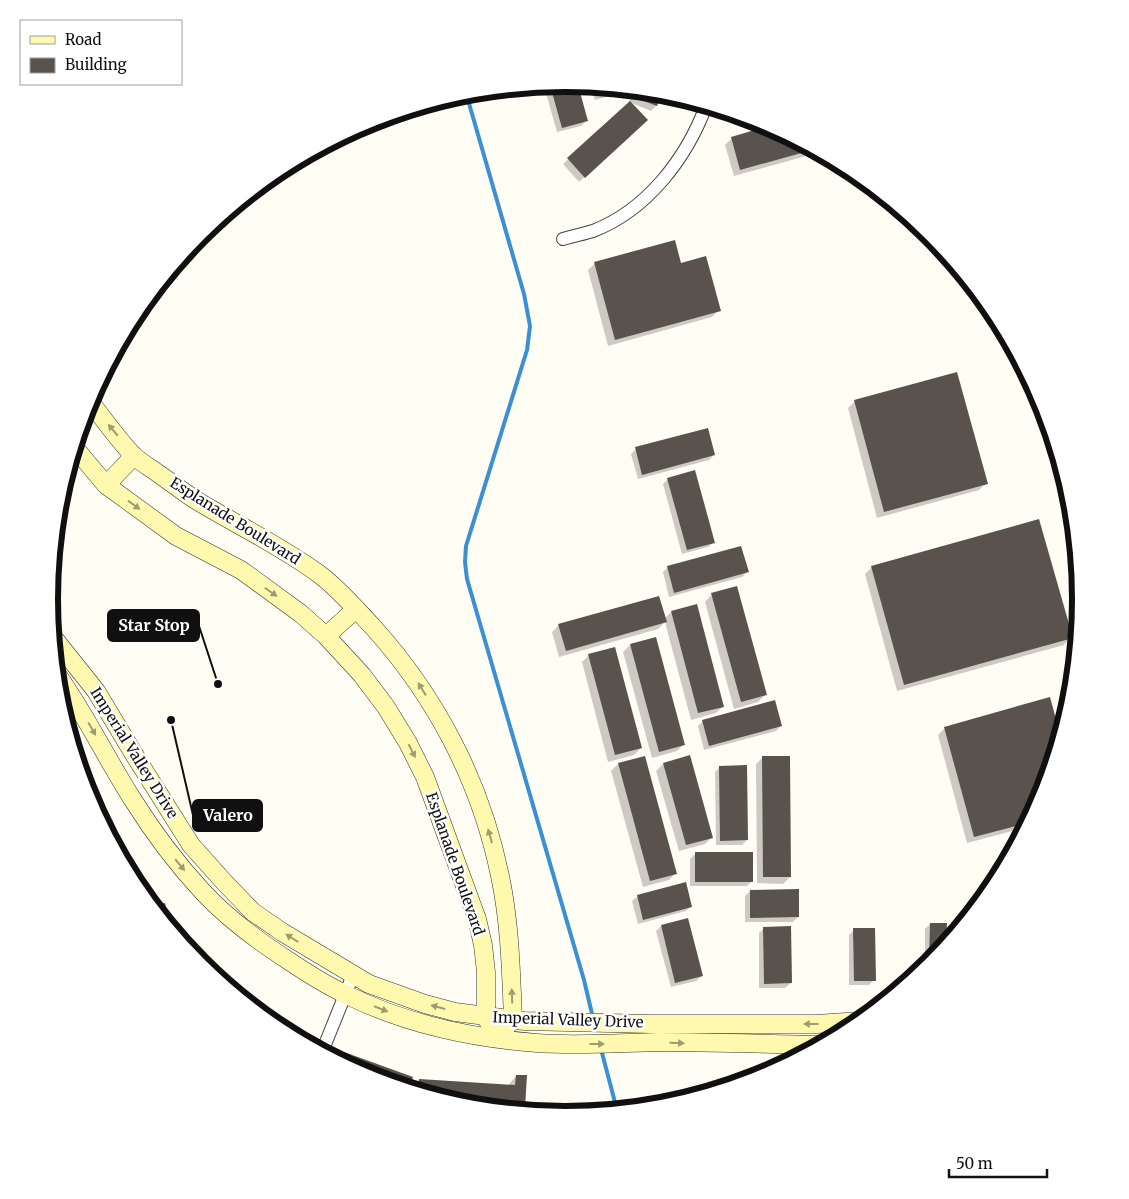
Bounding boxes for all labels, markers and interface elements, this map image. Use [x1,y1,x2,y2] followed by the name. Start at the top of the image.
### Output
[20,20,182,85] legend
[65,30,101,49] text: Road
[65,55,127,74] text: Building
[108,424,119,436] one-way arrow
[167,473,304,568] street label: Esplanade Boulevard
[127,500,141,510] one-way arrow
[264,586,277,597] one-way arrow
[108,610,199,641] callout: Star Stop
[118,615,190,635] text: Star Stop
[417,682,427,695] one-way arrow
[86,684,183,822] street label: Imperial Valley Drive
[88,721,96,736] one-way arrow
[408,744,416,758] one-way arrow
[422,790,489,938] street label: Esplanade Boulevard
[193,800,262,831] callout: Valero
[202,805,253,825] text: Valero
[485,828,493,843] one-way arrow
[175,858,186,871] one-way arrow
[286,933,299,943] one-way arrow
[508,988,516,1004] one-way arrow
[431,1003,446,1011] one-way arrow
[374,1005,389,1013] one-way arrow
[492,1007,644,1032] street label: Imperial Valley Drive
[803,1020,819,1028] one-way arrow
[669,1039,685,1047] one-way arrow
[589,1040,605,1048] one-way arrow
[949,1146,1046,1178] scale bar
[956,1154,993,1173] text: 50 m

